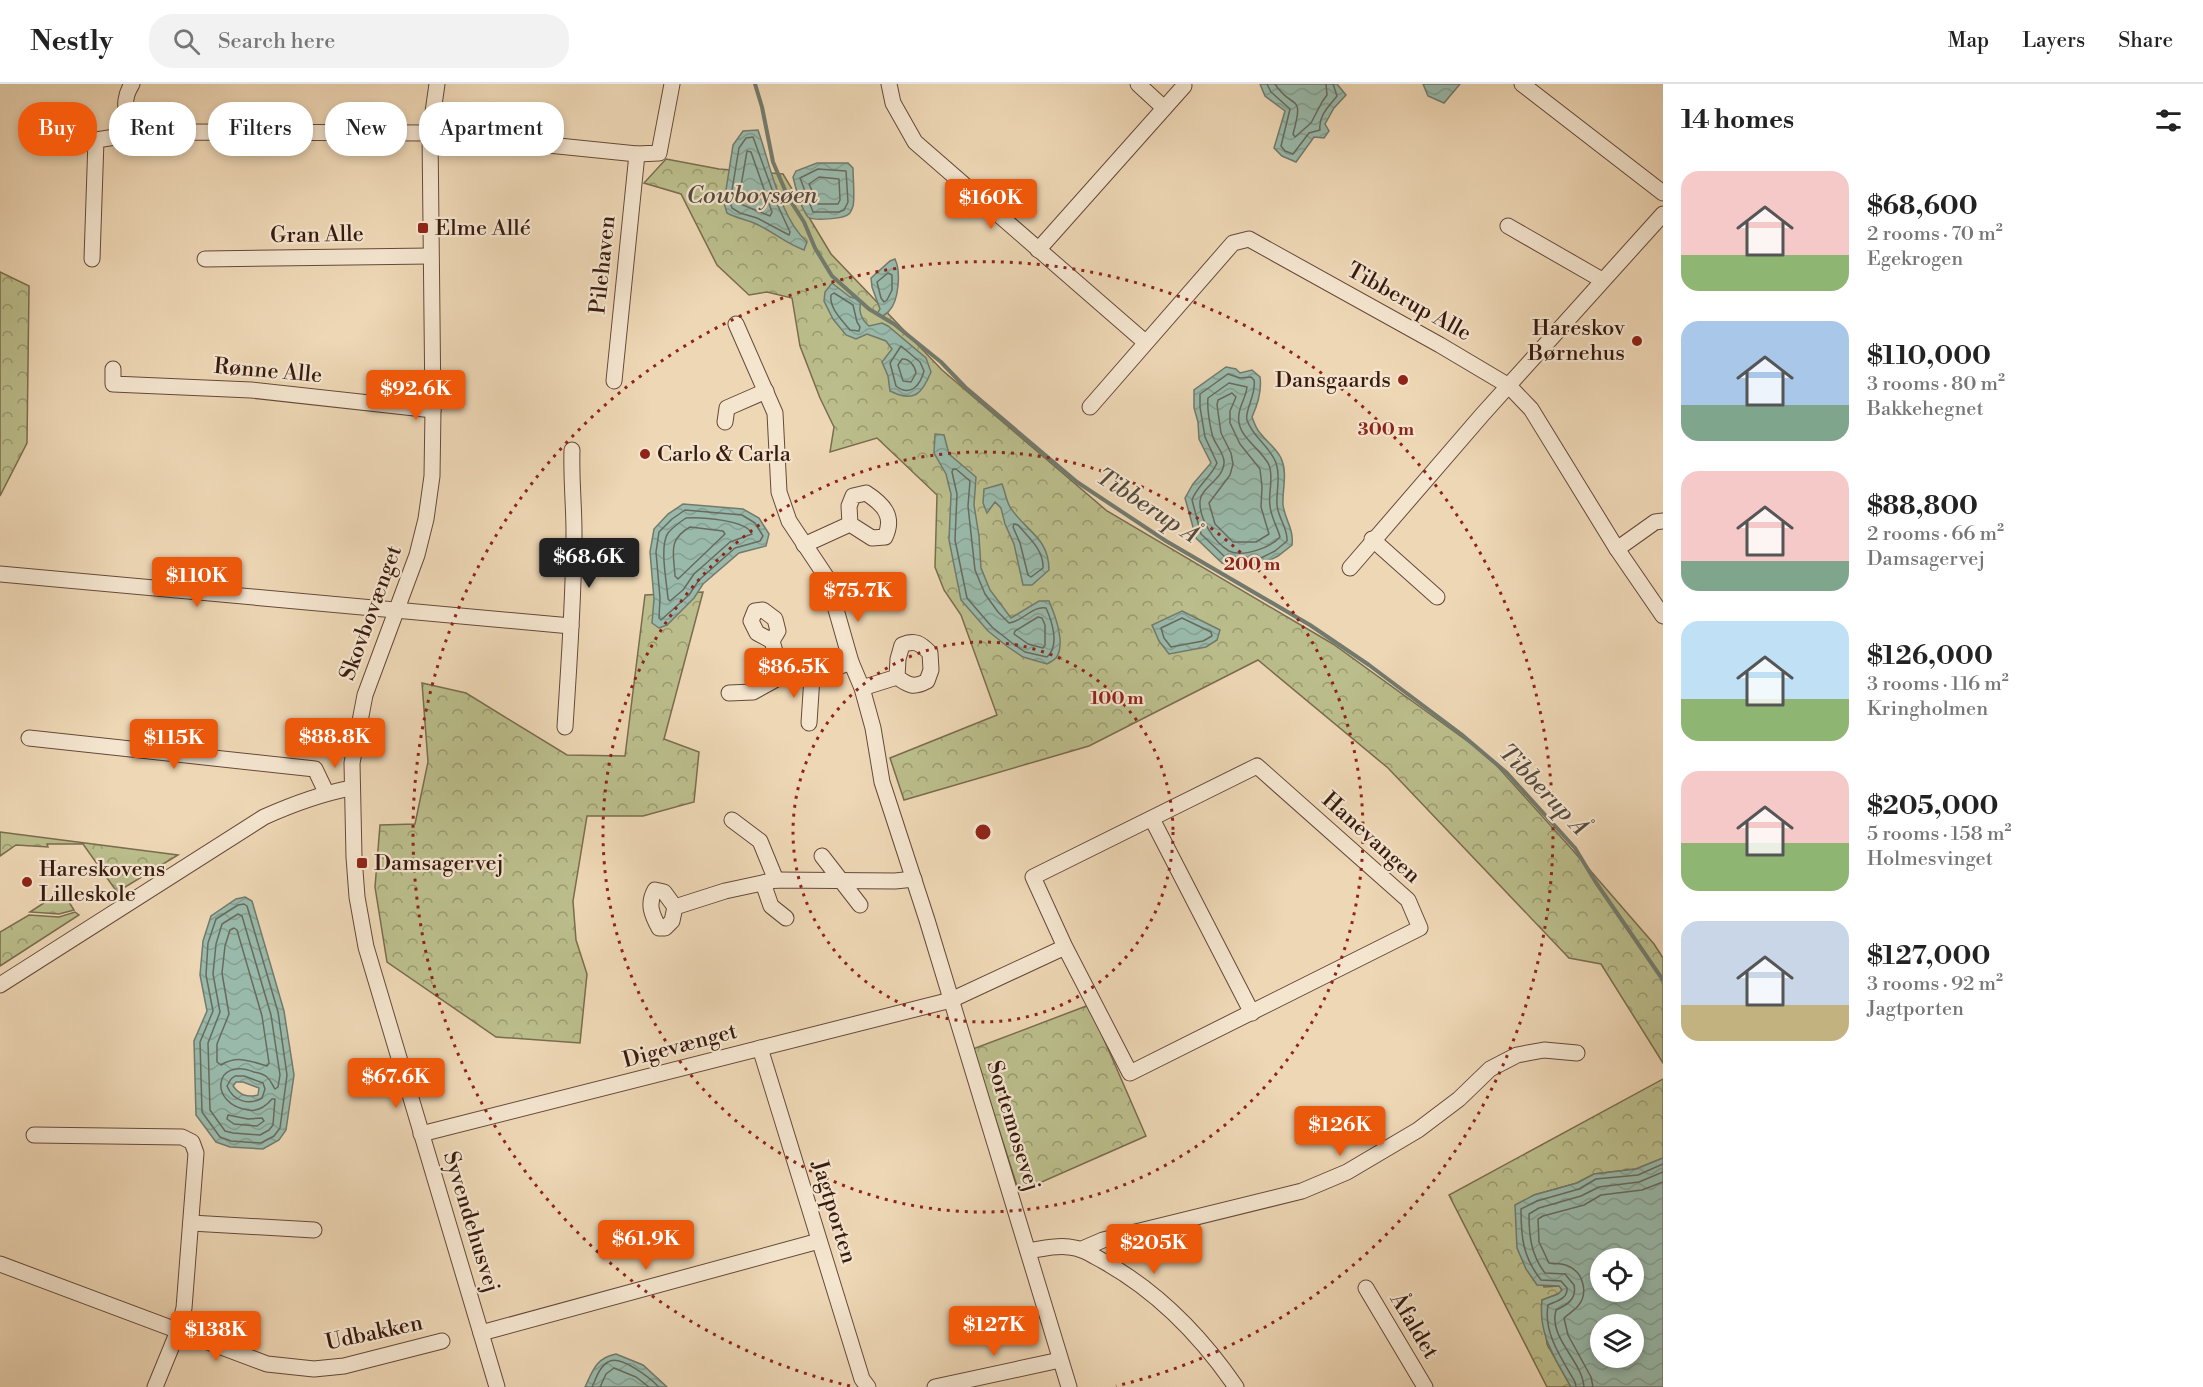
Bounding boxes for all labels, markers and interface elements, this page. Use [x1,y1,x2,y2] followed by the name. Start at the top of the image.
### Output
[149,14,569,68] search box
[30,24,113,59] text: Nestly
[170,25,203,58] icon: search
[218,28,335,55] text: Search here
[1948,28,1989,54] text: Map
[2022,28,2085,54] text: Layers
[2118,28,2173,54] text: Share
[18,102,97,156] chip: Buy
[109,102,196,156] chip: Rent
[208,102,313,156] chip: Filters
[325,102,407,156] chip: New
[419,102,564,156] chip: Apartment
[1681,104,1794,136] text: 14 homes
[2152,104,2185,137] icon: filters
[949,179,1033,230] pin: $160K
[686,181,818,211] water label: Cowboysøen
[959,186,1023,211] text: $160K
[1867,190,1978,222] text: $68,600
[1729,195,1801,267] icon: home
[584,214,622,316] street label: Pilehaven
[435,215,531,242] place label: Elme Allé
[270,221,364,249] street label: Gran Alle
[416,221,430,235] marker: Elme Allé
[1867,222,2003,247] text: 2 rooms · 70 m²
[1867,247,1963,272] text: Egekrogen
[1342,257,1476,347] street label: Tibberup Alle
[1527,315,1626,367] place label: Hareskov Børnehus
[1630,334,1644,348] marker: Hareskov Børnehus
[1867,340,1991,372] text: $110,000
[1729,345,1801,417] icon: home
[213,353,323,389] street label: Rønne Alle
[1275,367,1391,394] place label: Dansgaards
[367,370,465,421] pin: $92.6K
[1867,372,2005,397] text: 3 rooms · 80 m²
[1396,373,1410,387] marker: Dansgaards
[380,377,452,402] text: $92.6K
[1867,397,1983,422] text: Bakkehegnet
[1358,418,1415,441] text: 300 m
[657,441,792,468] place label: Carlo & Carla
[638,447,652,461] marker: Carlo & Carla
[1090,461,1205,551] water label: Tibberup Å
[1867,490,1978,522] text: $88,800
[1729,495,1801,567] icon: home
[1867,522,2004,547] text: 2 rooms · 66 m²
[540,538,638,589] pin: $68.6K
[334,542,408,684] street label: Skovbovænget
[553,545,625,570] text: $68.6K
[1867,547,1985,572] text: Damsagervej
[1224,553,1281,576] text: 200 m
[155,557,239,608] pin: $110K
[166,564,228,589] text: $110K
[809,572,907,623] pin: $75.7K
[823,579,893,604] text: $75.7K
[1867,640,1993,672] text: $126,000
[1729,645,1801,717] icon: home
[745,648,843,699] pin: $86.5K
[758,655,830,680] text: $86.5K
[1867,672,2009,697] text: 3 rooms · 116 m²
[1090,687,1144,710] text: 100 m
[1867,697,1988,722] text: Kringholmen
[286,718,384,769] pin: $88.8K
[132,719,216,770] pin: $115K
[299,725,371,750] text: $88.8K
[144,726,204,751] text: $115K
[1492,737,1596,843] water label: Tibberup Å
[1316,787,1426,889] street label: Hanevangen
[1867,790,1998,822] text: $205,000
[1729,795,1801,867] icon: home
[973,822,993,842] centre of rings
[1867,822,2011,847] text: 5 rooms · 158 m²
[1867,847,1993,872] text: Holmesvinget
[374,850,504,877] place label: Damsagervej
[39,856,165,908] place label: Hareskovens Lilleskole
[355,856,369,870] marker: Damsagervej
[20,875,34,889] marker: Hareskovens Lilleskole
[1867,940,1990,972] text: $127,000
[1729,945,1801,1017] icon: home
[1867,972,2003,997] text: 3 rooms · 92 m²
[1867,997,1964,1022] text: Jagtporten
[620,1018,740,1074] street label: Digevænget
[980,1057,1046,1195] street label: Sortemosevej
[347,1058,445,1109] pin: $67.6K
[362,1065,430,1090] text: $67.6K
[1298,1106,1382,1157] pin: $126K
[1308,1113,1372,1138] text: $126K
[437,1148,505,1296] street label: Syvendehusvej
[805,1156,863,1267] street label: Jagtporten
[597,1220,695,1271] pin: $61.9K
[1112,1224,1196,1275] pin: $205K
[612,1227,680,1252] text: $61.9K
[1120,1231,1188,1256] text: $205K
[1590,1248,1644,1368] map controls
[1590,1248,1644,1302] button: locate
[1383,1287,1445,1364] street label: Åfaldet
[952,1306,1036,1357] pin: $127K
[323,1309,425,1357] street label: Udbakken
[174,1311,258,1362] pin: $138K
[963,1313,1025,1338] text: $127K
[1590,1314,1644,1368] button: layers
[185,1318,247,1343] text: $138K

